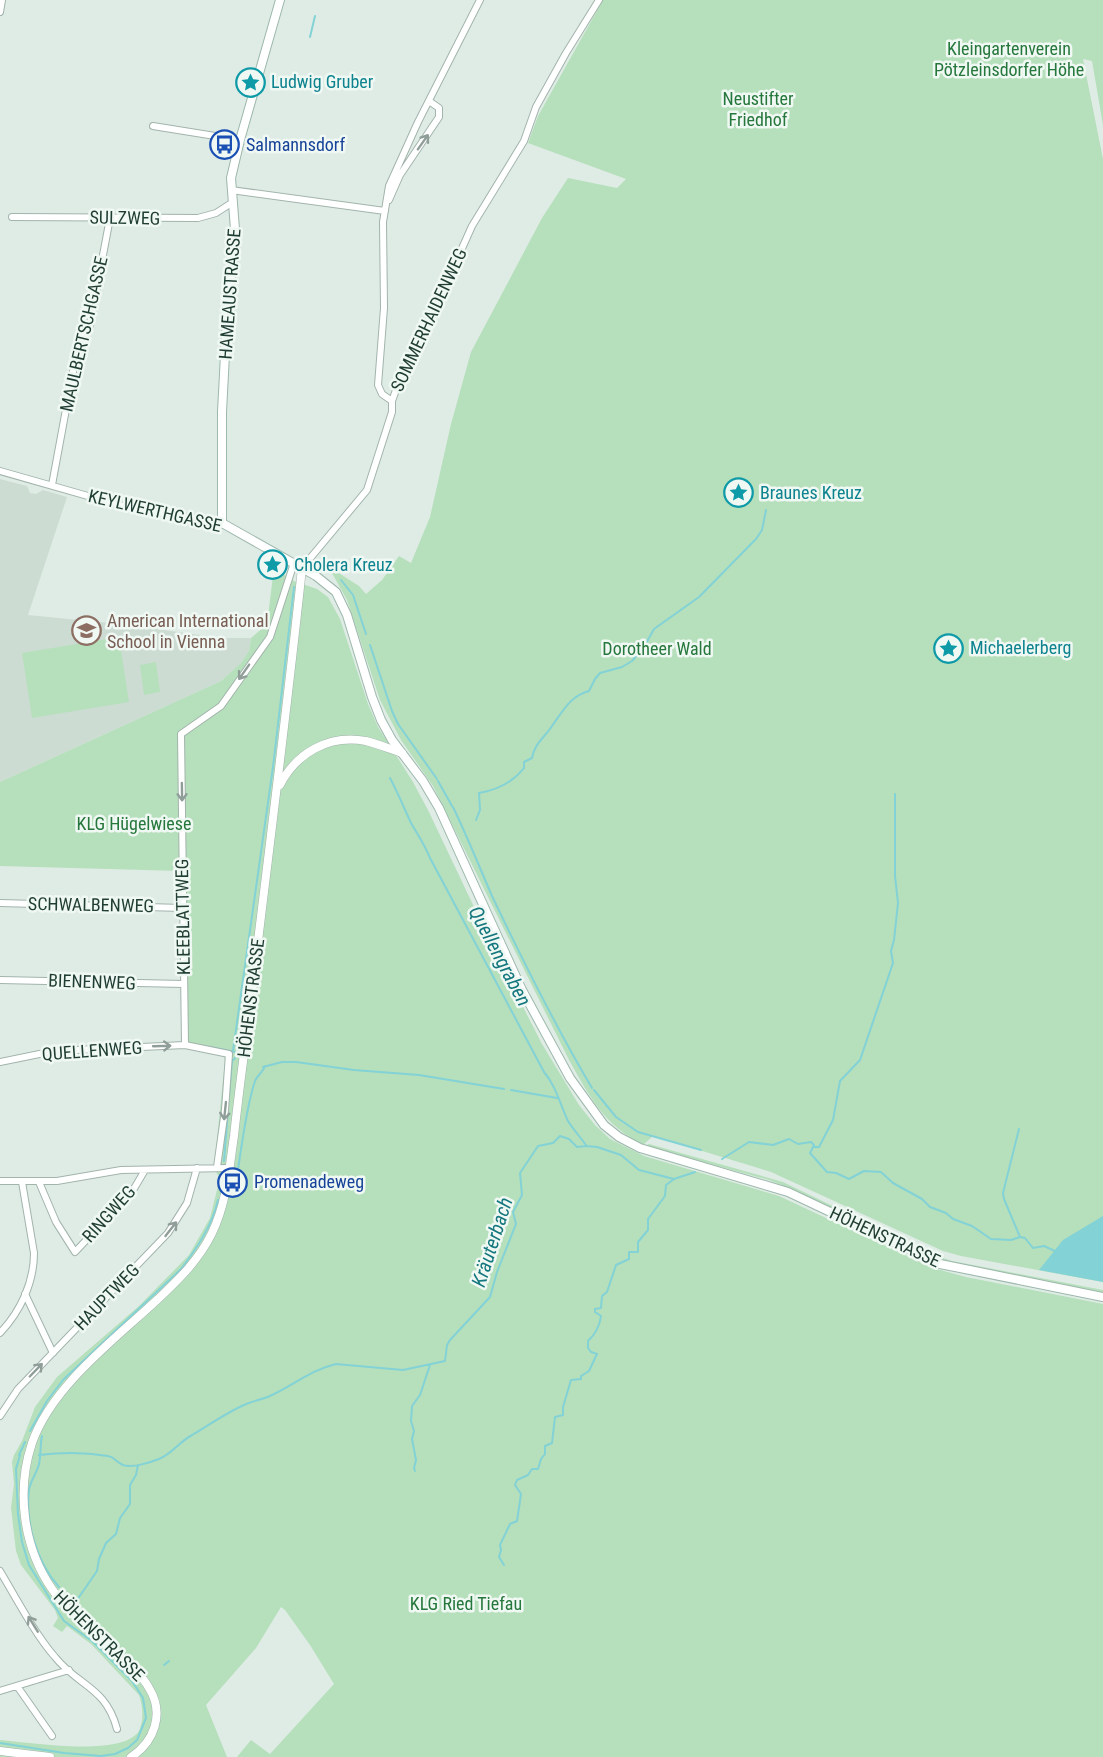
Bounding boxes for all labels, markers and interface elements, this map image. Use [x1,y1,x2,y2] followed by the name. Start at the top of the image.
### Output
[934,38,1084,80] park label: Kleingartenverein Pötzleinsdorfer Höhe
[234,66,266,98] place icon: Ludwig Gruber
[271,71,374,92] place label: Ludwig Gruber
[723,88,794,130] park label: Neustifter Friedhof
[209,129,241,161] bus stop icon: Salmannsdorf
[246,134,345,155] place label: Salmannsdorf
[417,135,429,151] one-way arrow
[89,206,161,229] street label: SULZWEG
[214,228,245,360] street label: HAMEAUSTRASSE
[386,245,471,395] street label: SOMMERHAIDENWEG
[55,254,112,414] street label: MAULBERTSCHGASSE
[723,477,755,509] place icon: Braunes Kreuz
[760,482,862,503] place label: Braunes Kreuz
[86,485,224,536] street label: KEYLWERTHGASSE
[257,549,289,581] place icon: Cholera Kreuz
[294,554,393,575] place label: Cholera Kreuz
[107,610,269,652] place label: American International School in Vienna
[70,615,102,647] school or university icon: American International School in Vienna
[933,632,965,664] place icon: Michaelerberg
[970,637,1071,658] place label: Michaelerberg
[602,638,712,659] park label: Dorotheer Wald
[238,664,250,680] one-way arrow
[176,782,188,802] one-way arrow
[77,813,191,834] park label: KLG Hügelwiese
[171,859,194,975] street label: KLEEBLATTWEG
[28,893,154,916] street label: SCHWALBENWEG
[464,902,536,1010] water label: Quellengraben
[233,937,268,1059] street label: HÖHENSTRASSE
[48,969,136,994] street label: BIENENWEG
[41,1037,143,1064] street label: QUELLENWEG
[152,1041,172,1052] one-way arrow
[219,1101,230,1120] one-way arrow
[217,1166,249,1198] bus stop icon: Promenadeweg
[254,1171,364,1192] place label: Promenadeweg
[78,1181,140,1246] street label: RINGWEG
[466,1194,518,1290] water label: Kräuterbach
[827,1202,944,1271] street label: HÖHENSTRASSE
[164,1222,177,1238] one-way arrow
[70,1259,144,1334] street label: HAUPTWEG
[29,1363,43,1378] one-way arrow
[50,1586,149,1685] street label: HÖHENSTRASSE
[410,1593,522,1614] park label: KLG Ried Tiefau
[27,1616,40,1633] one-way arrow

